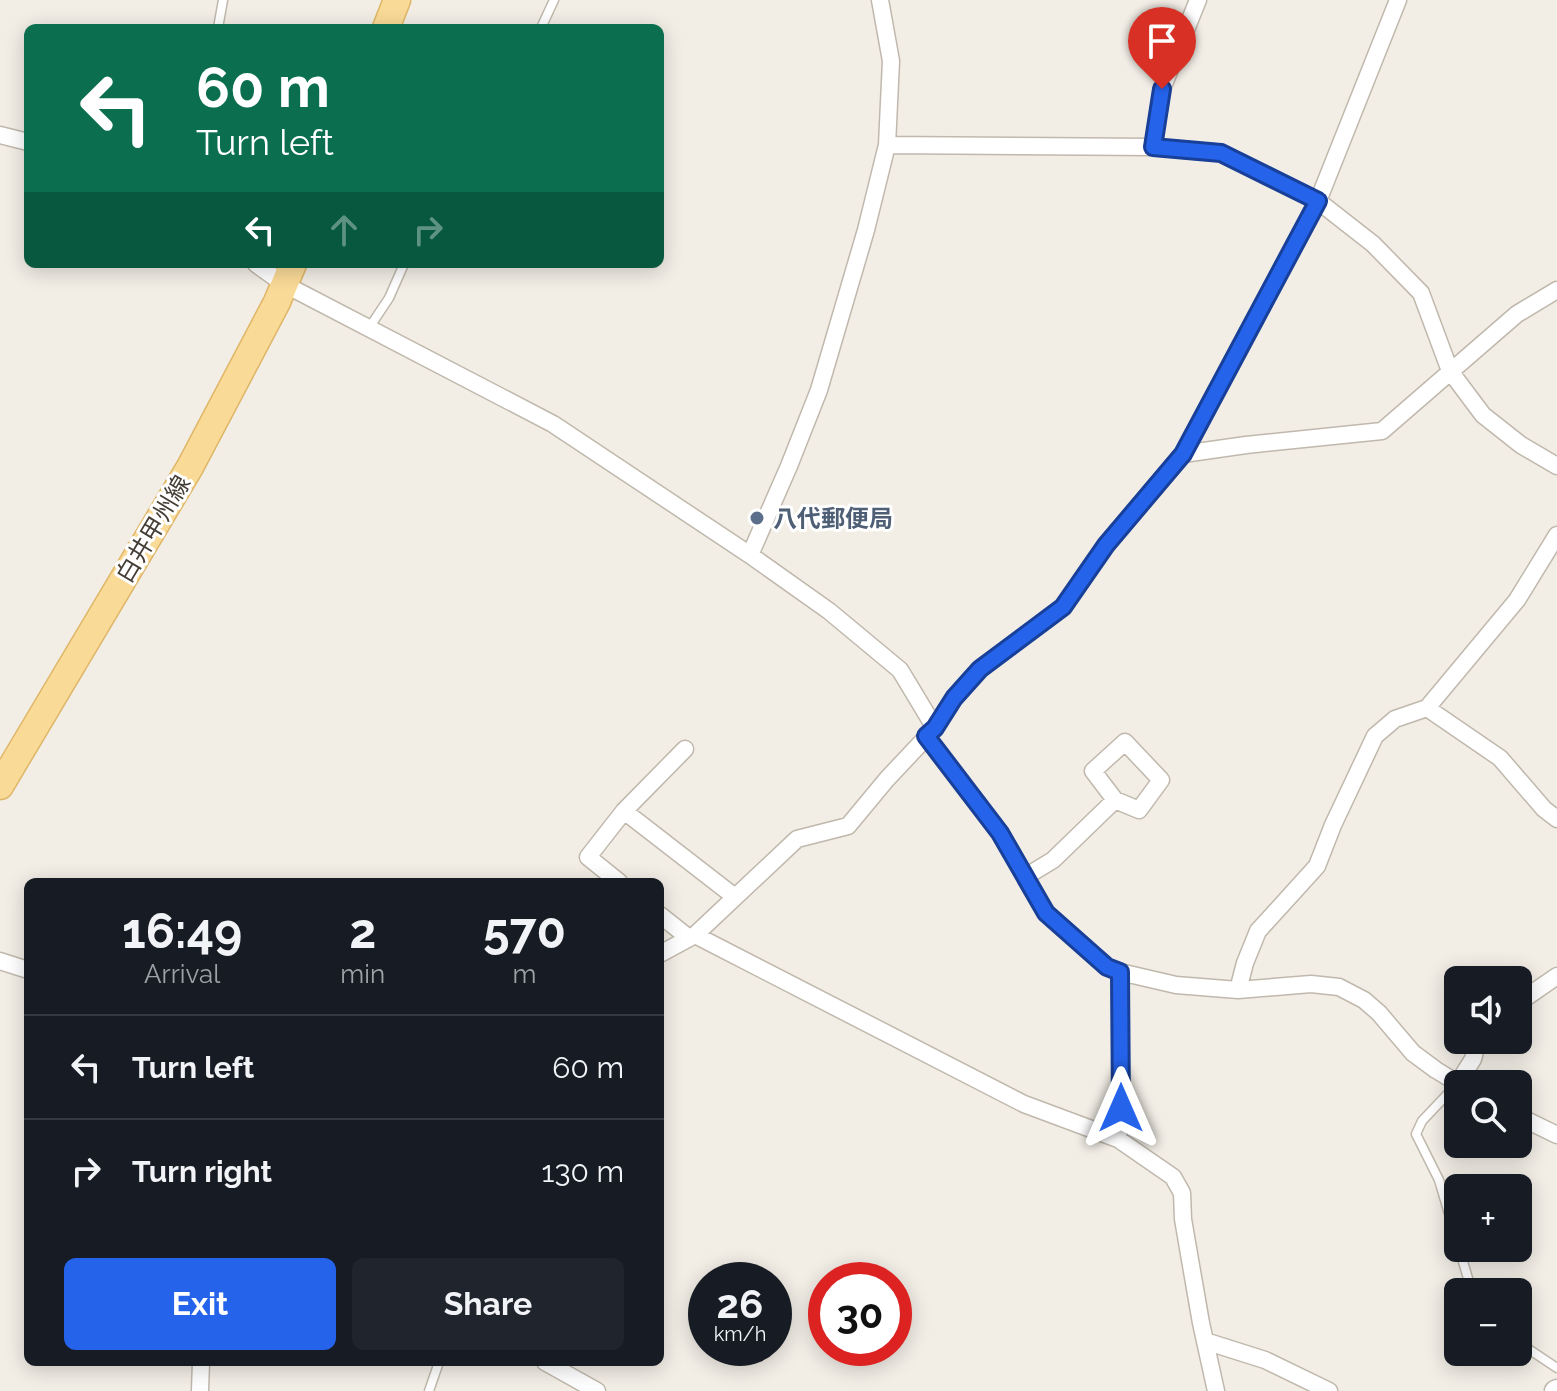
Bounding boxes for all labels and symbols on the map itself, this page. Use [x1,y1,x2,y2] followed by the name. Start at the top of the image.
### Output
[1128,7,1196,89] pin
[110,470,196,588] street label: 白井甲州線
[773,504,893,533] place label: 八代郵便局
[748,509,766,527] marker: 八代郵便局
[1079,1066,1163,1150] position arrow
[808,1262,912,1366] speed limit sign: 30

